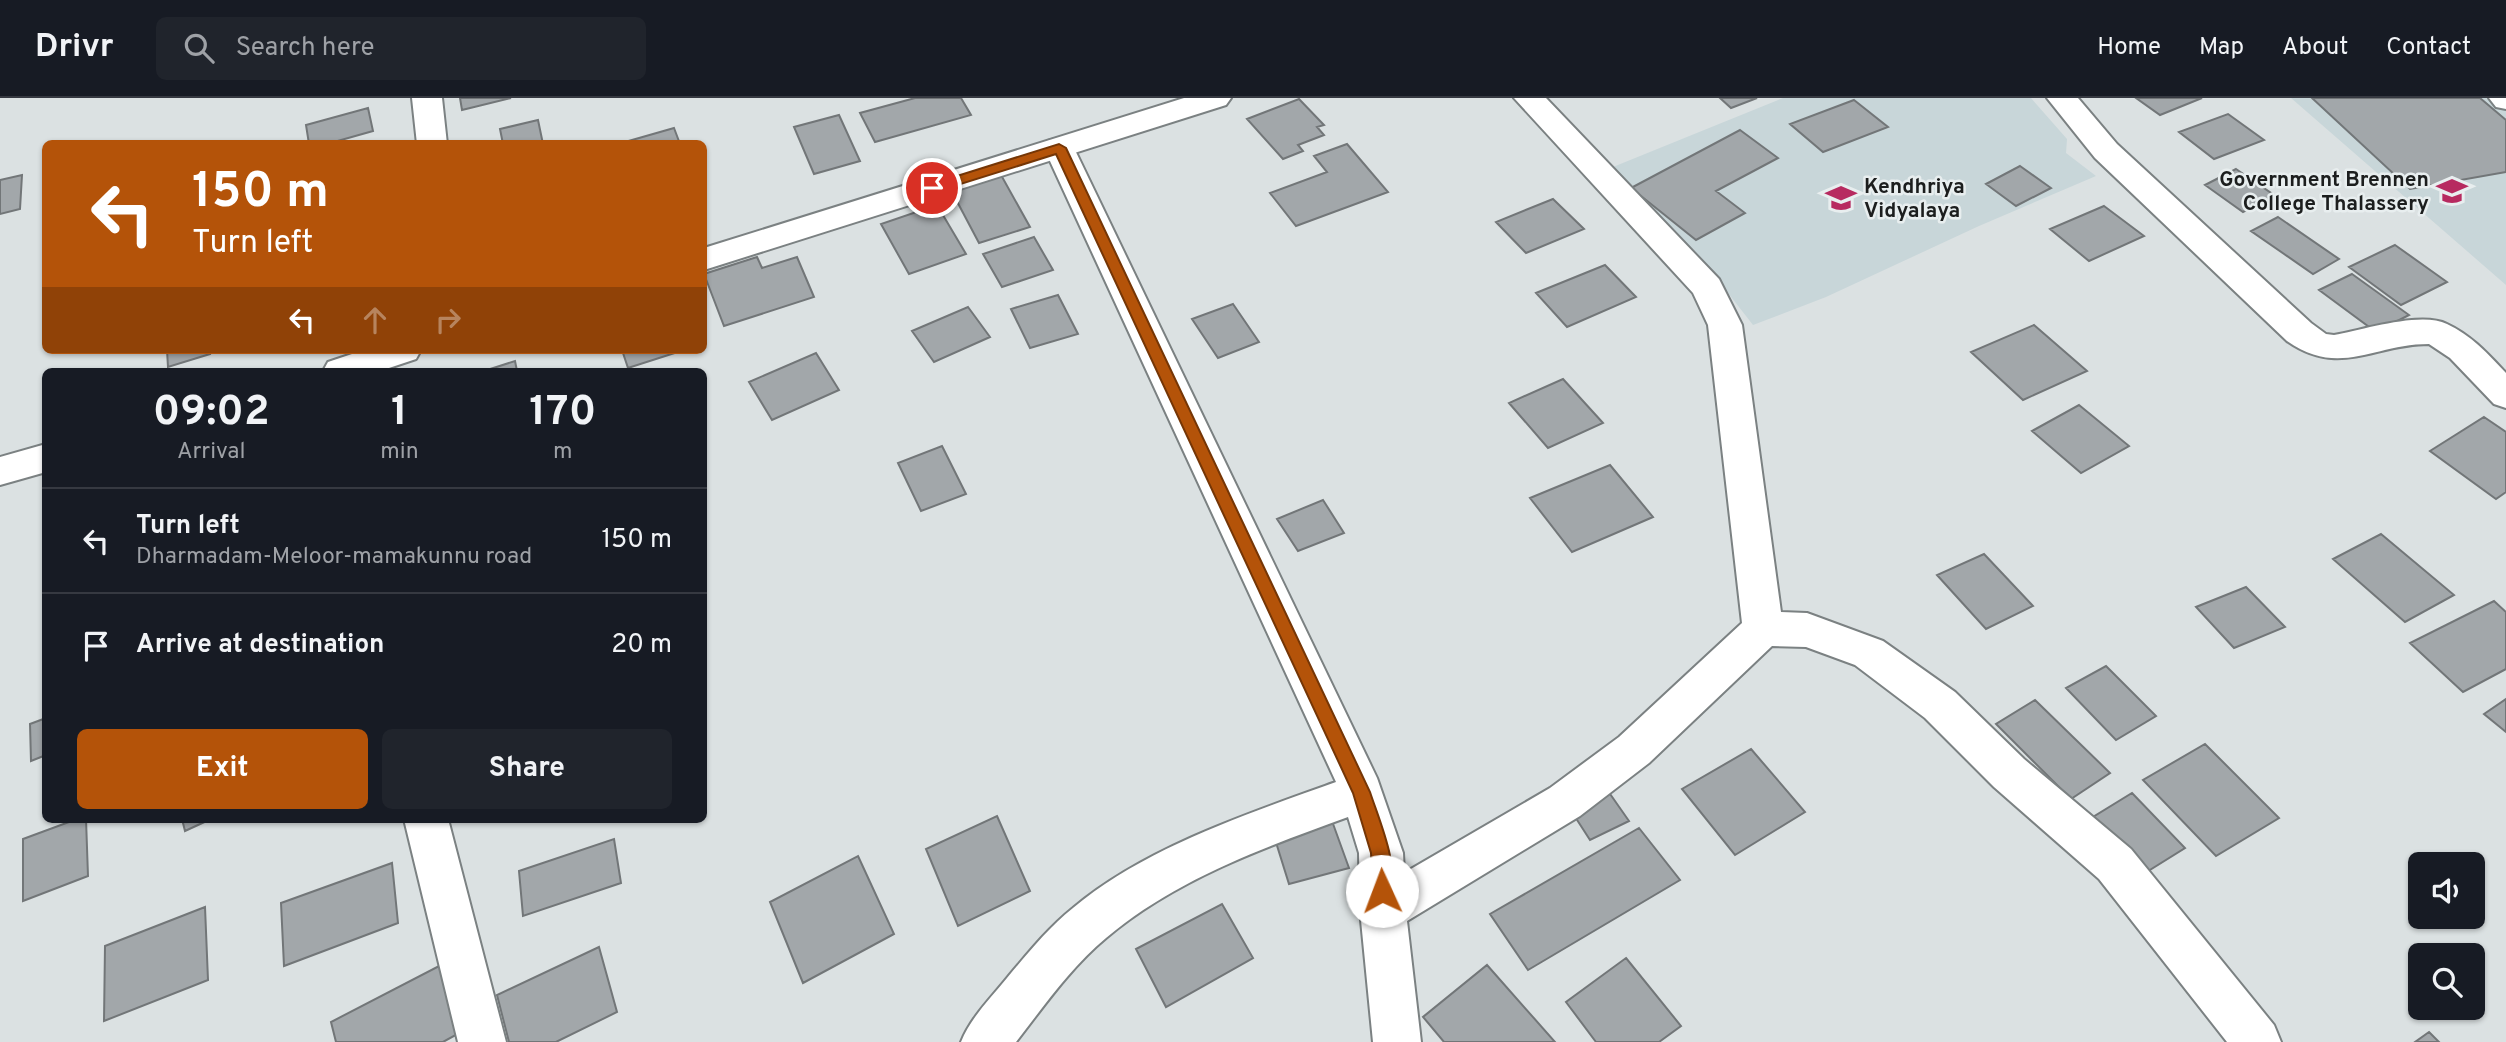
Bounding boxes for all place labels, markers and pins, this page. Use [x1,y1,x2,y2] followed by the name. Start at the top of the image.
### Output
[902,158,962,218] pin
[2219,167,2429,218] place label: Government Brennen College Thalassery
[1864,174,1965,225] place label: Kendhriya Vidyalaya
[2435,174,2469,208] school or university icon: Government Brennen College Thalassery
[1824,181,1858,215] school or university icon: Kendhriya Vidyalaya

